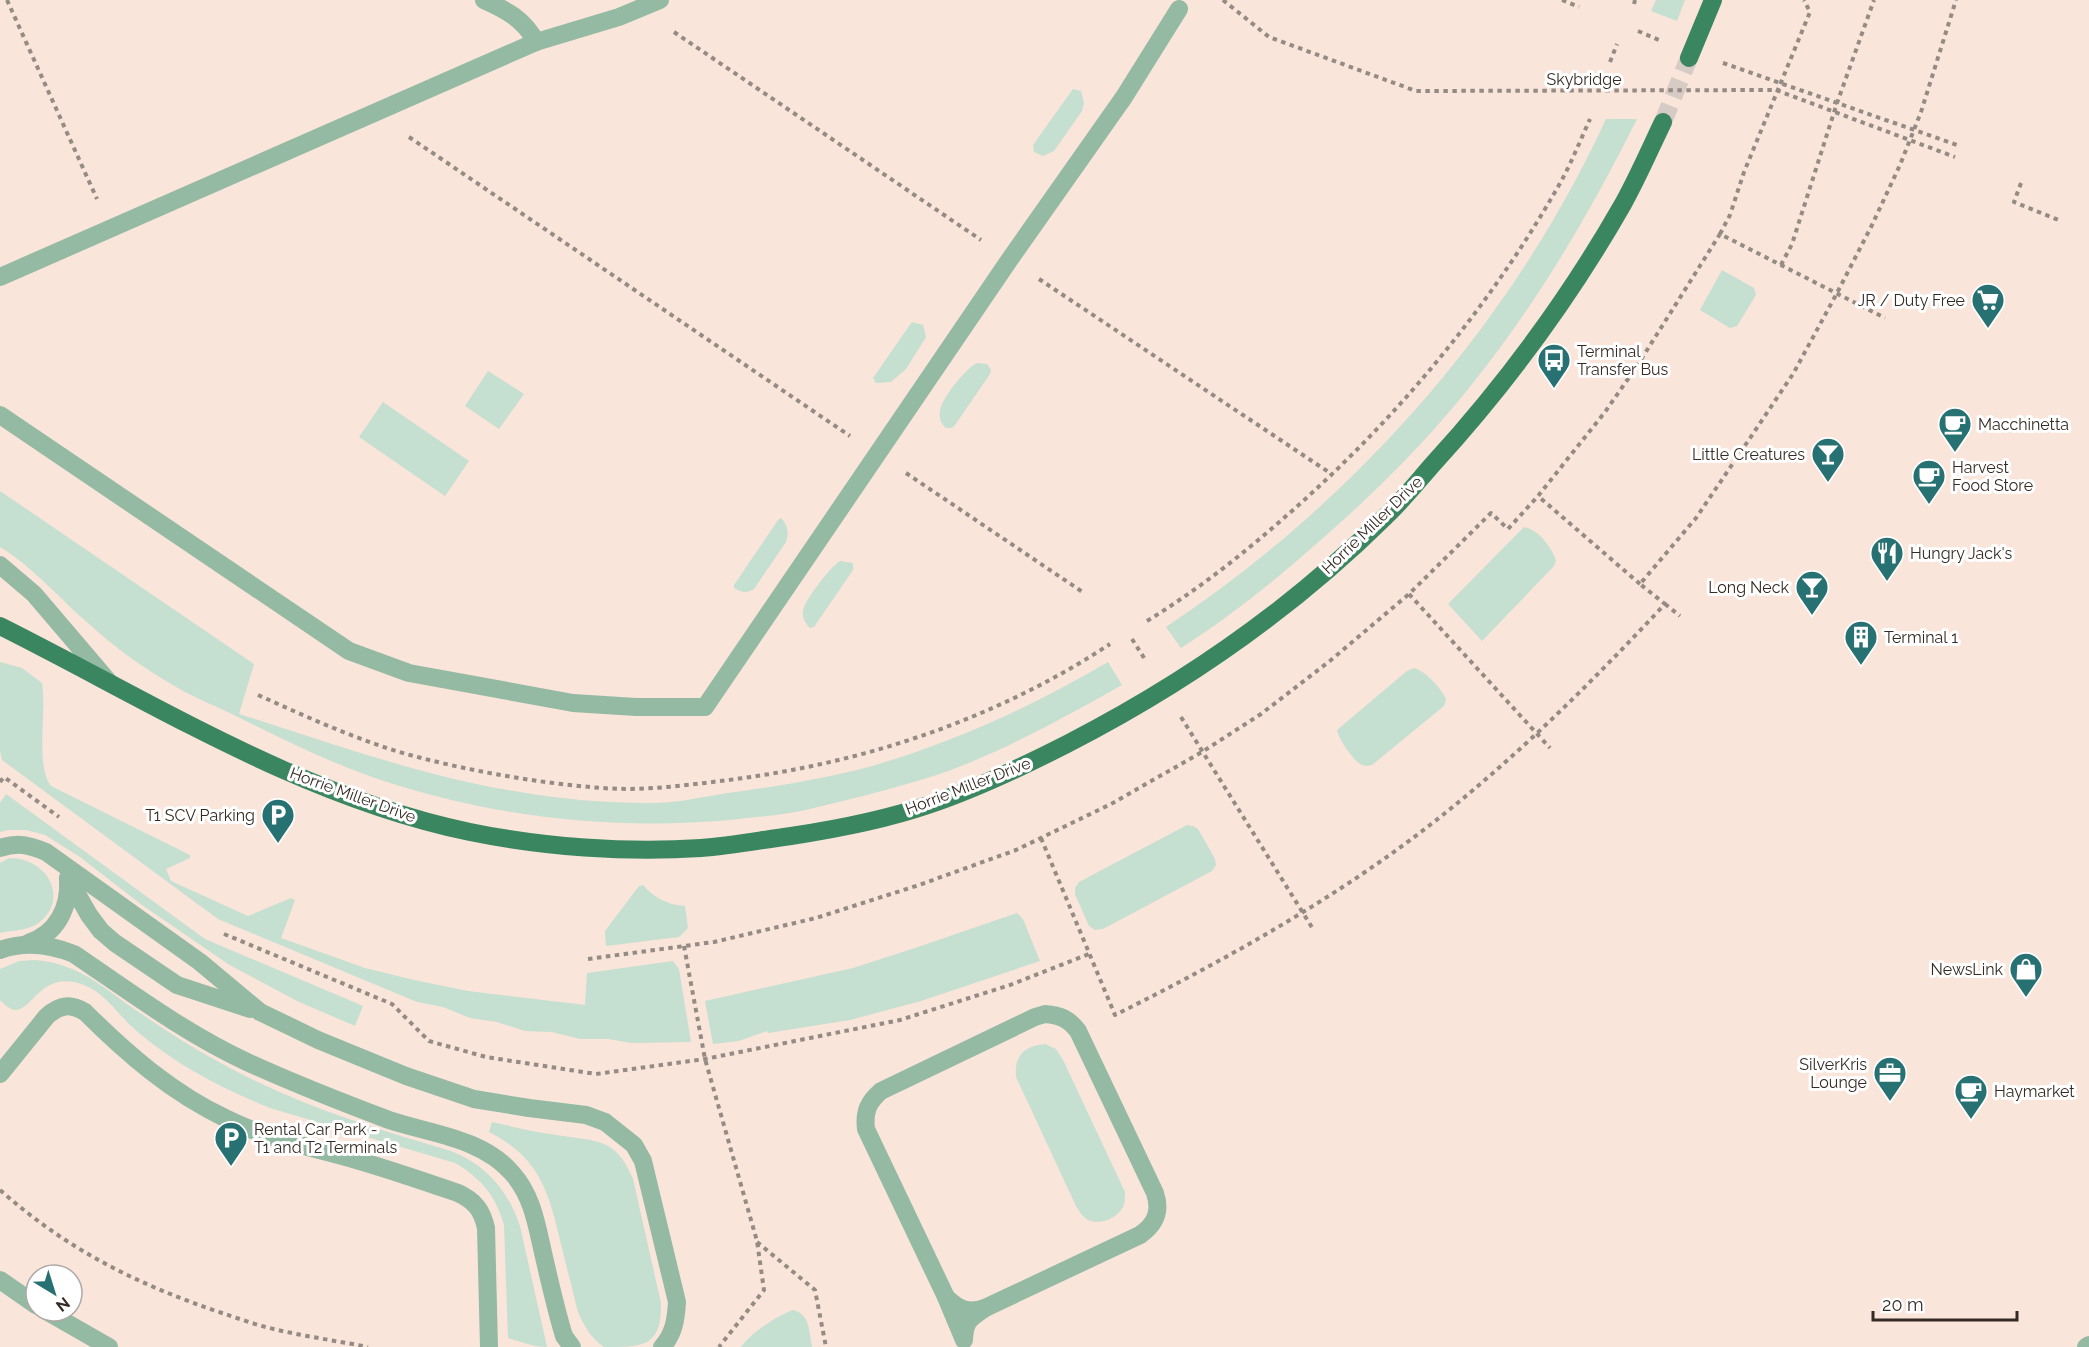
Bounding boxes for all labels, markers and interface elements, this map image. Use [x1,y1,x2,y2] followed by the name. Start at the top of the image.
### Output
[1546,70,1622,89] street label: Skybridge
[1970,282,2006,329] supermarket icon: JR / Duty Free
[1857,291,1965,310] place label: JR / Duty Free
[1536,342,1572,389] bus stop icon: Terminal Transfer Bus
[1577,342,1669,379] place label: Terminal Transfer Bus
[1937,406,1973,453] cafe icon: Macchinetta
[1978,415,2069,434] place label: Macchinetta
[1810,436,1846,483] bar icon: Little Creatures
[1692,445,1805,464] place label: Little Creatures
[1911,458,1947,505] cafe icon: Harvest Food Store
[1952,458,2033,495] place label: Harvest Food Store
[1318,472,1426,578] street label: Horrie Miller Drive
[1869,535,1905,582] restaurant icon: Hungry Jack's
[1910,544,2013,563] place label: Hungry Jack's
[1794,569,1830,616] bar icon: Long Neck
[1708,578,1790,597] place label: Long Neck
[1843,619,1879,666] building icon: Terminal 1
[1884,628,1958,647] place label: Terminal 1
[903,753,1033,819] street label: Horrie Miller Drive
[287,763,419,827] street label: Horrie Miller Drive
[260,797,296,844] parking icon: T1 SCV Parking
[145,806,255,825] place label: T1 SCV Parking
[2008,951,2044,998] shop icon: NewsLink
[1931,960,2004,979] place label: NewsLink
[1799,1055,1867,1092] place label: SilverKris Lounge
[1872,1055,1908,1102] office icon: SilverKris Lounge
[1953,1073,1989,1120] cafe icon: Haymarket
[1994,1082,2075,1101] place label: Haymarket
[213,1120,249,1167] parking icon: Rental Car Park - T1 and T2 Terminals
[254,1120,398,1157] place label: Rental Car Park - T1 and T2 Terminals
[24,1263,84,1323] north arrow
[1873,1284,2017,1322] scale bar
[52,1293,74,1316] text: N
[1882,1294,1924,1315] text: 20 m

